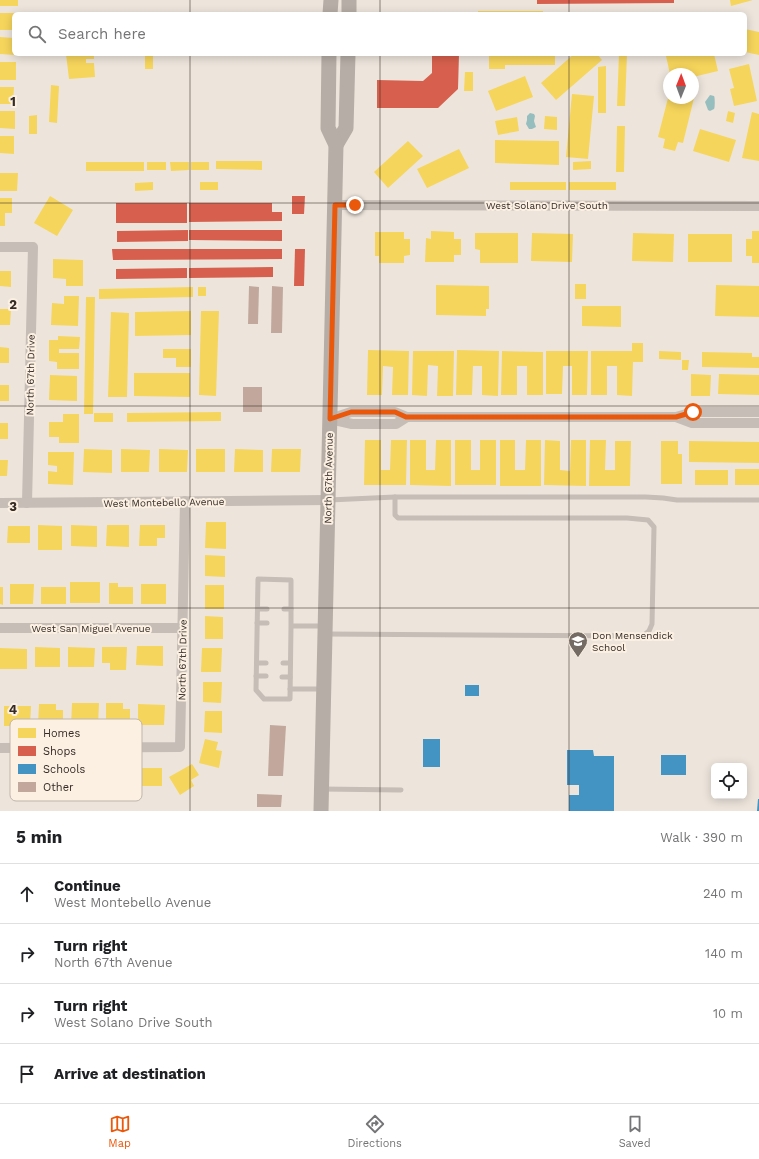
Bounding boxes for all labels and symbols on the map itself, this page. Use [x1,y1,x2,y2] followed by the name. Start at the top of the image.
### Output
[663,68,699,104] north arrow
[10,94,16,109] text: 1
[346,196,364,214] route end
[486,200,608,211] street label: West Solano Drive South
[9,297,17,312] text: 2
[24,334,37,416] street label: North 67th Drive
[684,403,702,421] route start
[322,432,335,524] street label: North 67th Avenue
[103,496,225,509] street label: West Montebello Avenue
[9,499,17,514] text: 3
[176,619,189,701] street label: North 67th Drive
[31,623,151,634] street label: West San Miguel Avenue
[567,630,589,658] school or university icon: Don Mensendick School
[592,630,673,653] place label: Don Mensendick School
[9,702,18,717] text: 4
[10,719,142,801] legend
[43,727,80,740] text: Homes
[43,745,76,758] text: Shops
[43,763,86,776] text: Schools
[43,781,74,794] text: Other

